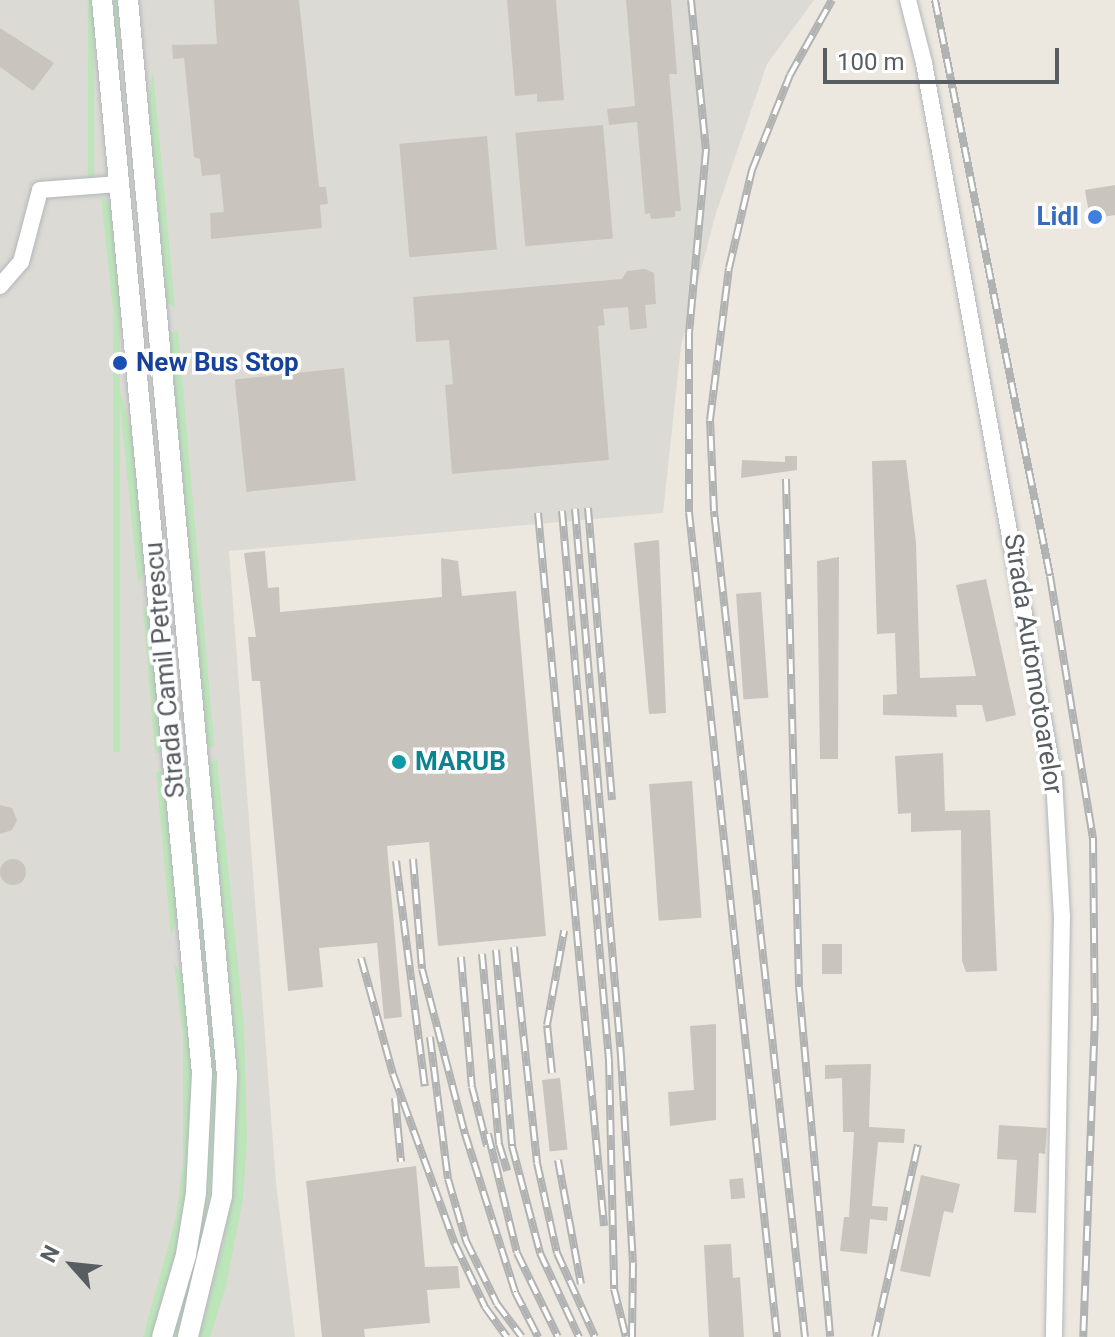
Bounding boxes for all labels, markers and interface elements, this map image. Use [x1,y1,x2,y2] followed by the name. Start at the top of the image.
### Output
[827,32,1063,82] scale bar
[837,48,904,76] text: 100 m
[1037,201,1079,233] place label: Lidl
[1086,208,1104,226] marker: Lidl
[136,347,299,379] place label: New Bus Stop
[111,354,129,372] marker: New Bus Stop
[997,532,1069,796] street label: Strada Automotoarelor
[138,541,192,799] street label: Strada Camil Petrescu
[415,746,506,778] place label: MARUB
[390,753,408,771] marker: MARUB
[32,1225,112,1305] north arrow
[36,1241,65,1266] text: N

